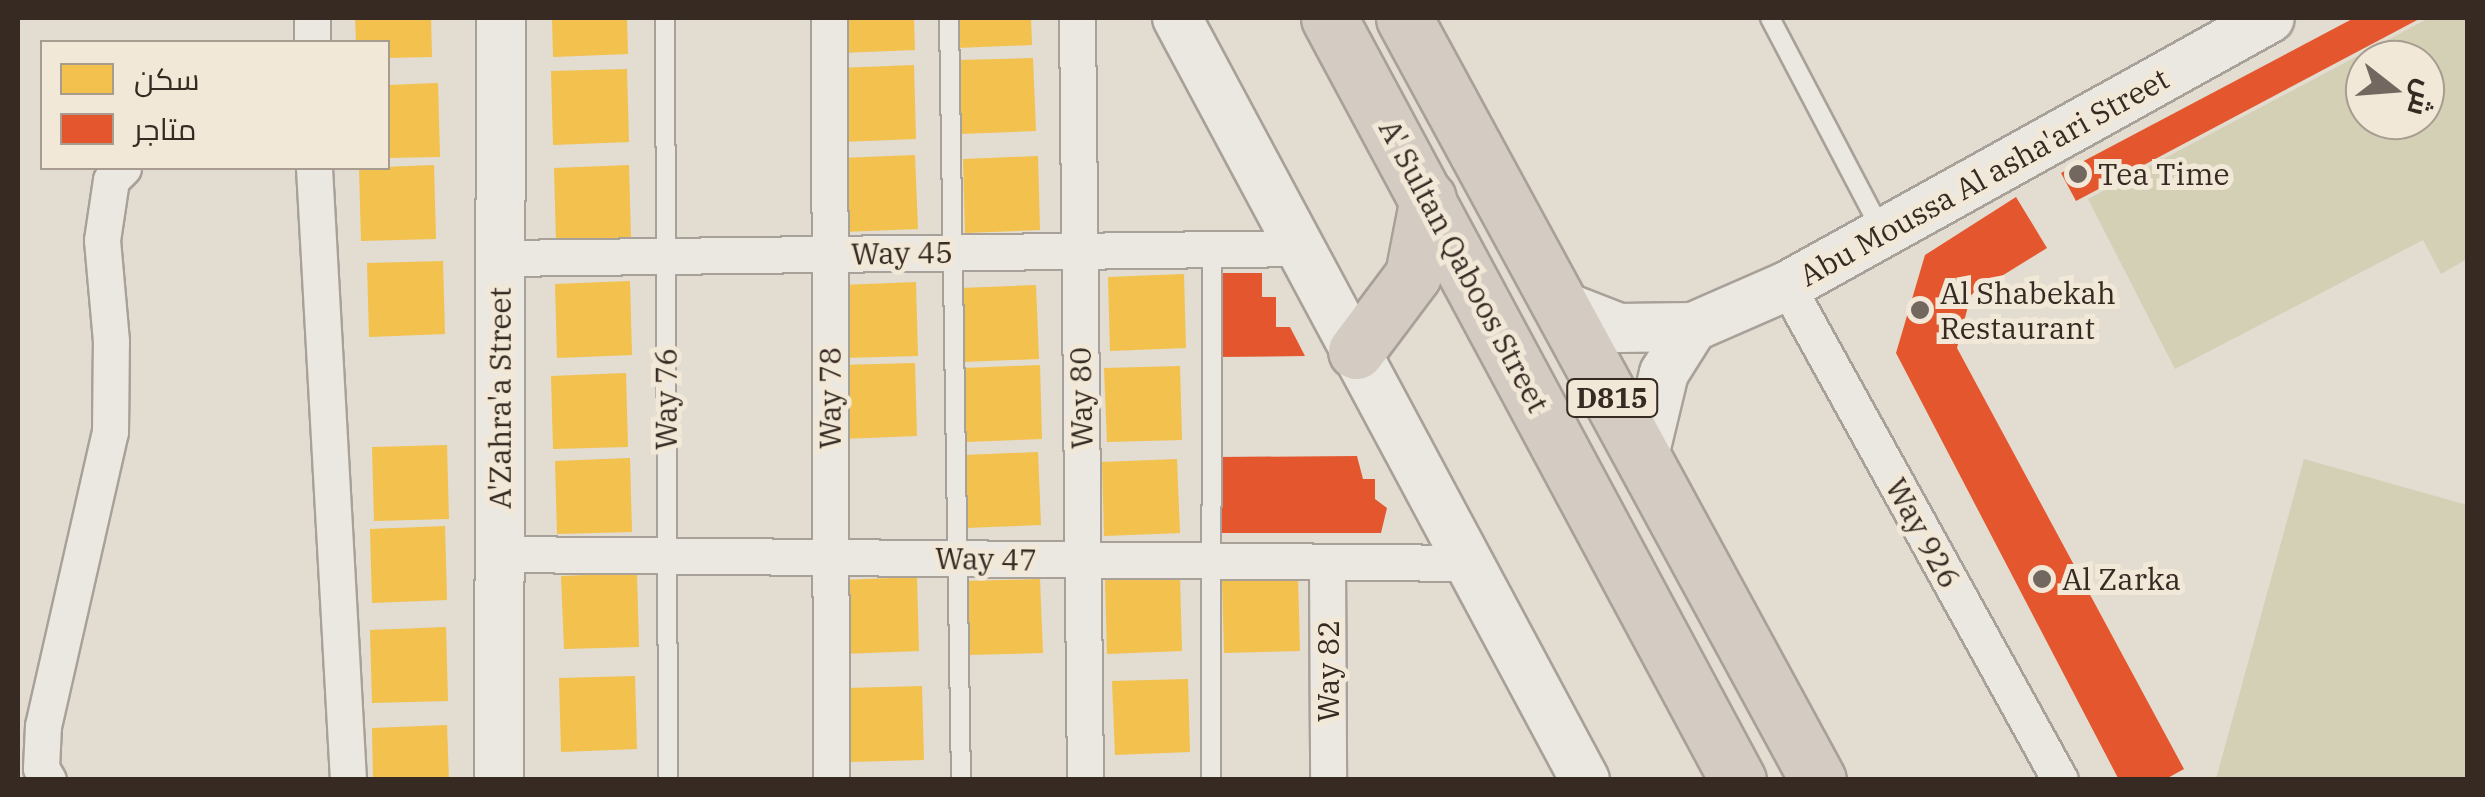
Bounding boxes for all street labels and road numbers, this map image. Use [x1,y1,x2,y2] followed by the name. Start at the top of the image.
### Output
[1793,60,2175,294] street label: Abu Moussa Al asha'ari Street
[1372,114,1556,418] street label: A' Sultan Qaboos Street
[851,234,953,272] street label: Way 45
[482,287,518,509] street label: A'Zahra'a Street
[812,347,848,449] street label: Way 78
[1062,347,1100,449] street label: Way 80
[648,348,684,450] street label: Way 76
[1564,375,1660,421] road number: D815
[1878,472,1968,594] street label: Way 926
[935,540,1037,578] street label: Way 47
[1310,620,1346,722] street label: Way 82

